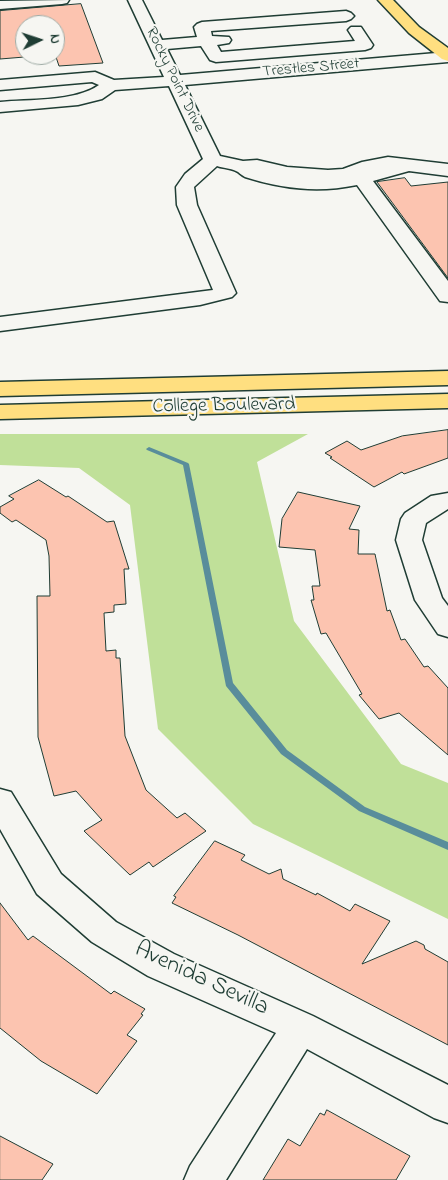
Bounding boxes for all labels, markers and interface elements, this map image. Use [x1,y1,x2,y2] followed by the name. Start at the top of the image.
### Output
[15,15,65,65] north arrow
[140,24,208,136] street label: Rocky Point Drive
[44,34,65,44] text: N
[262,55,360,83] street label: Trestles Street
[152,394,296,420] street label: College Boulevard
[129,936,273,1024] street label: Avenida Sevilla

